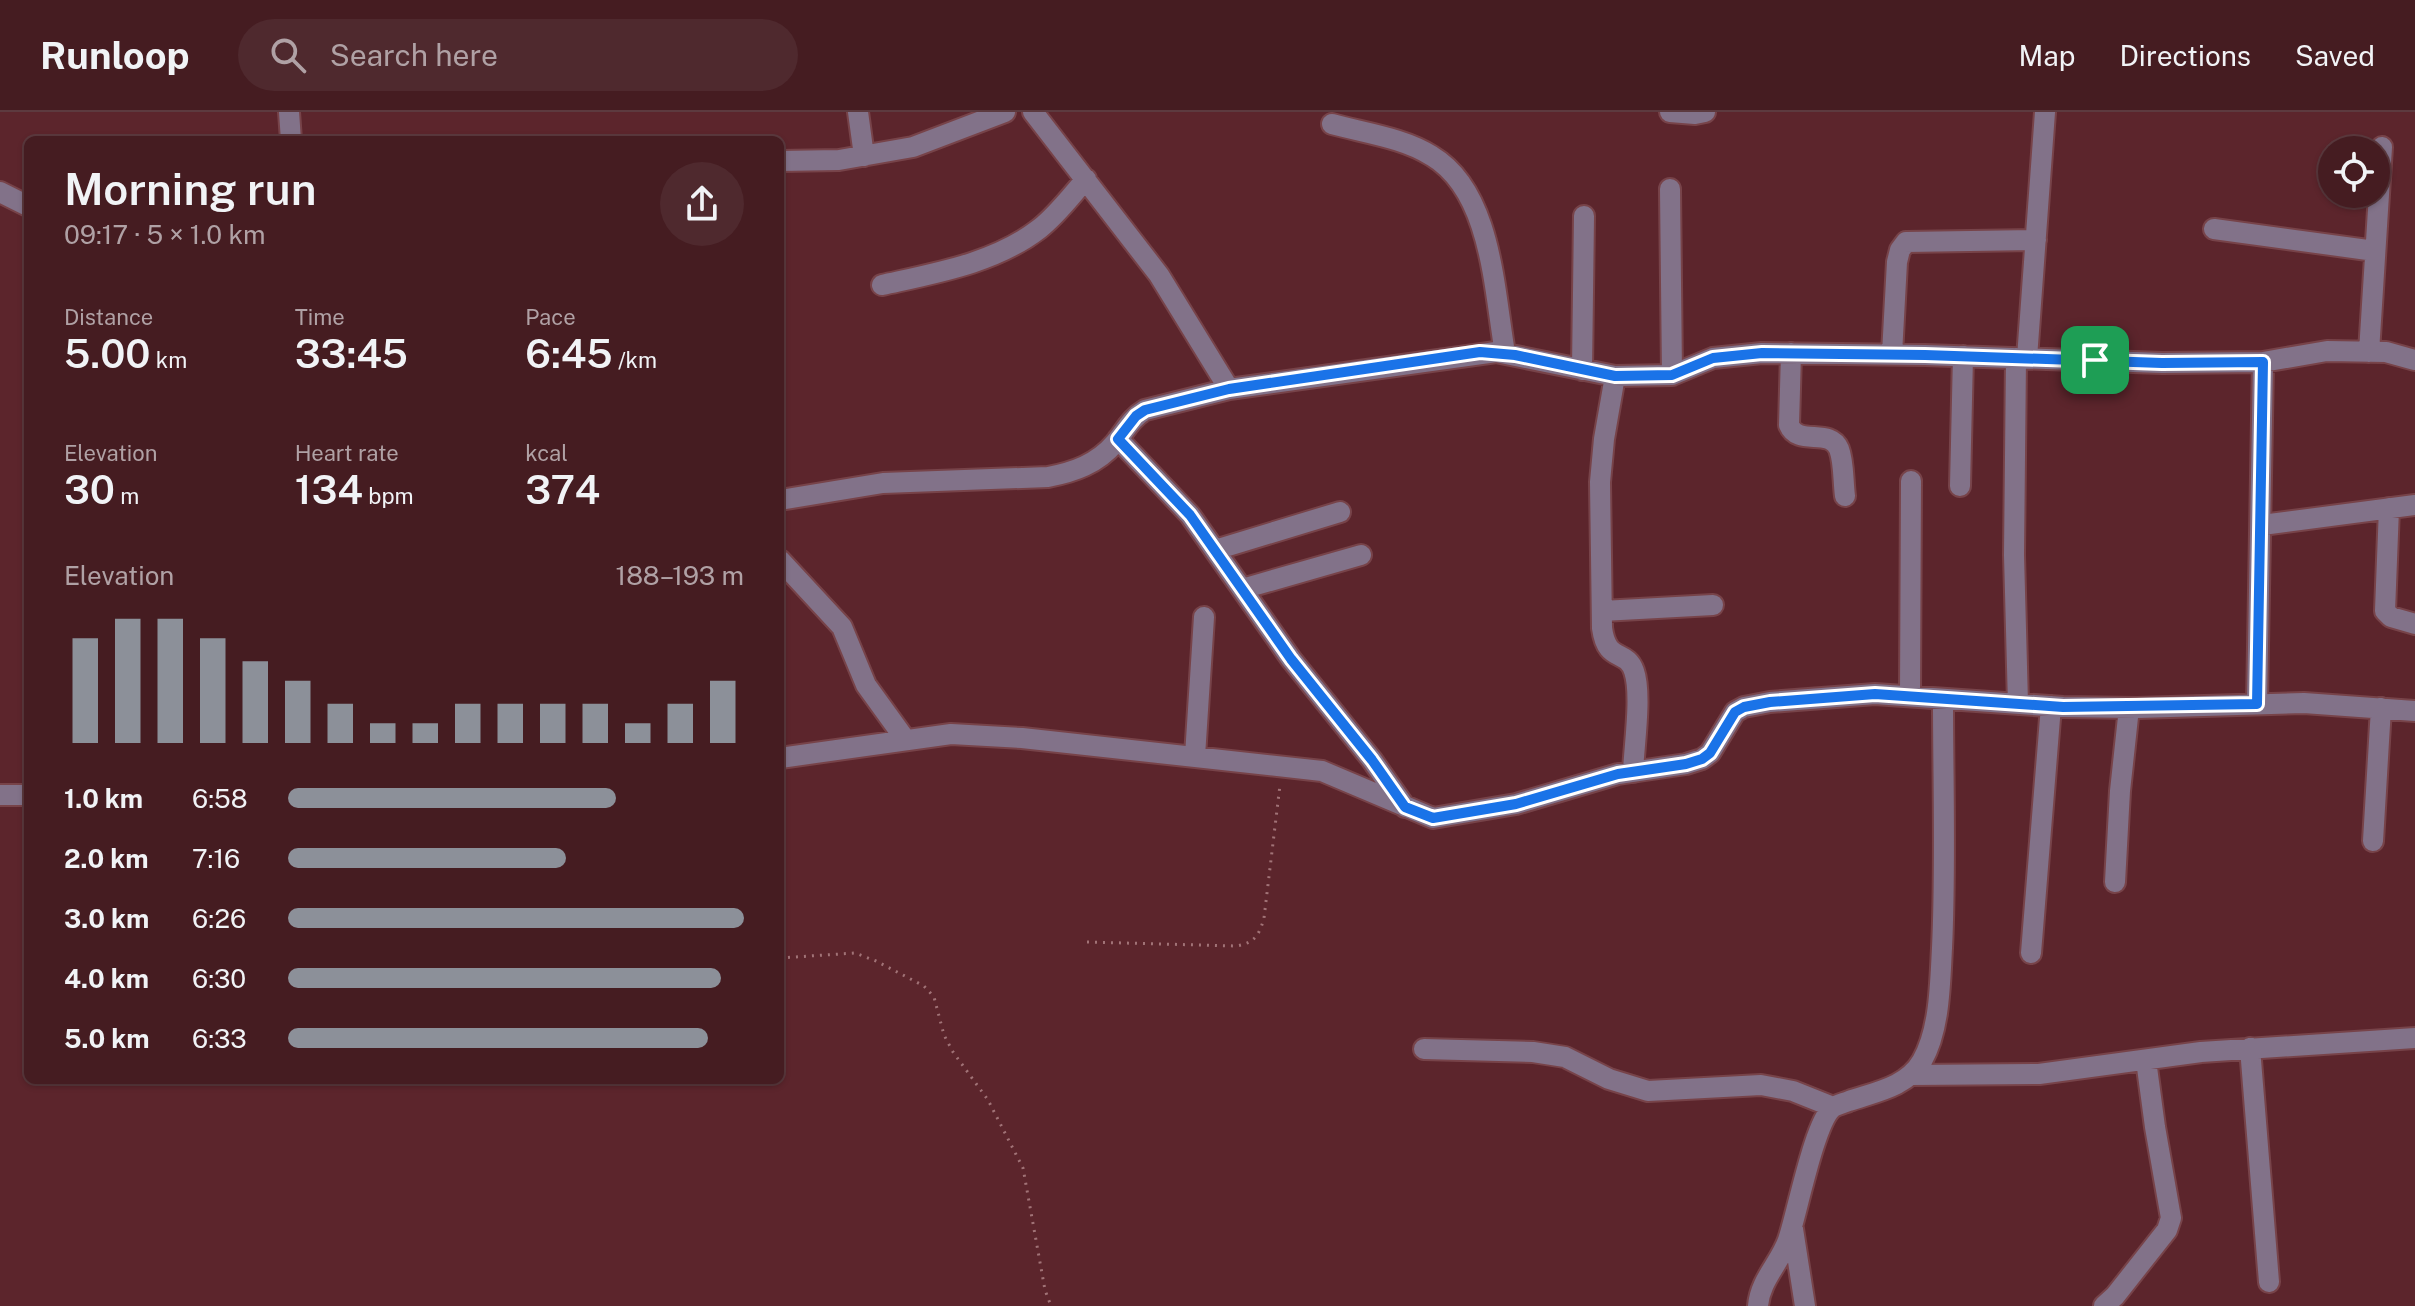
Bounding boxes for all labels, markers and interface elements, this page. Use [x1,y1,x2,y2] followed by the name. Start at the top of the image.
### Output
[238,19,798,91] search box
[40,33,190,78] text: Runloop
[266,33,310,77] icon: search
[330,37,498,73] text: Search here
[2019,39,2075,72] text: Map
[2119,39,2251,72] text: Directions
[2295,39,2375,72] text: Saved
[2318,136,2390,208] map controls
[2318,136,2390,208] button: locate
[660,162,744,246] button: share
[64,163,317,215] text: Morning run
[64,219,266,250] text: 09:17 · 5 × 1.0 km
[64,304,153,330] text: Distance
[295,304,345,330] text: Time
[525,304,576,330] text: Pace
[2061,326,2129,394] pin
[64,330,151,377] text: 5.00
[295,330,408,377] text: 33:45
[525,330,613,377] text: 6:45
[2073,338,2117,382] icon: arrive
[151,347,187,373] text: km
[613,347,657,373] text: /km
[64,440,157,466] text: Elevation
[295,440,399,466] text: Heart rate
[525,440,568,466] text: kcal
[64,466,115,513] text: 30
[295,466,363,513] text: 134
[525,466,600,513] text: 374
[115,483,139,509] text: m
[363,483,414,509] text: bpm
[64,560,174,591] text: Elevation
[616,560,744,591] text: 188–193 m
[64,783,143,814] text: 1.0 km
[192,783,248,814] text: 6:58
[64,843,149,874] text: 2.0 km
[192,843,240,874] text: 7:16
[64,903,149,934] text: 3.0 km
[192,903,246,934] text: 6:26
[64,963,149,994] text: 4.0 km
[192,963,246,994] text: 6:30
[64,1023,150,1054] text: 5.0 km
[192,1023,247,1054] text: 6:33

